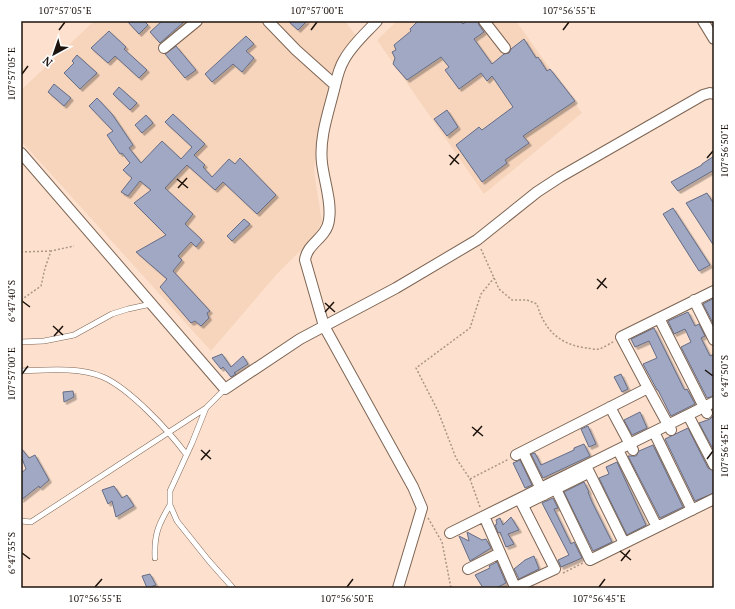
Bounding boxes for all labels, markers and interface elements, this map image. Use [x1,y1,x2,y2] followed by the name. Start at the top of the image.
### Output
[38,4,92,17] text: 107°57'05"E
[290,4,344,17] text: 107°57'00"E
[542,4,596,17] text: 107°56'55"E
[34,34,74,74] north arrow
[5,47,18,101] text: 107°57'05"E
[39,53,55,70] text: N
[718,124,731,178] text: 107°56'50"E
[5,280,18,322] text: 6°47'40"S
[5,347,18,401] text: 107°57'00"E
[718,355,731,397] text: 6°47'50"S
[718,424,731,478] text: 107°56'45"E
[5,532,18,574] text: 6°47'35"S
[68,592,122,605] text: 107°56'55"E
[320,592,374,605] text: 107°56'50"E
[572,592,626,605] text: 107°56'45"E

